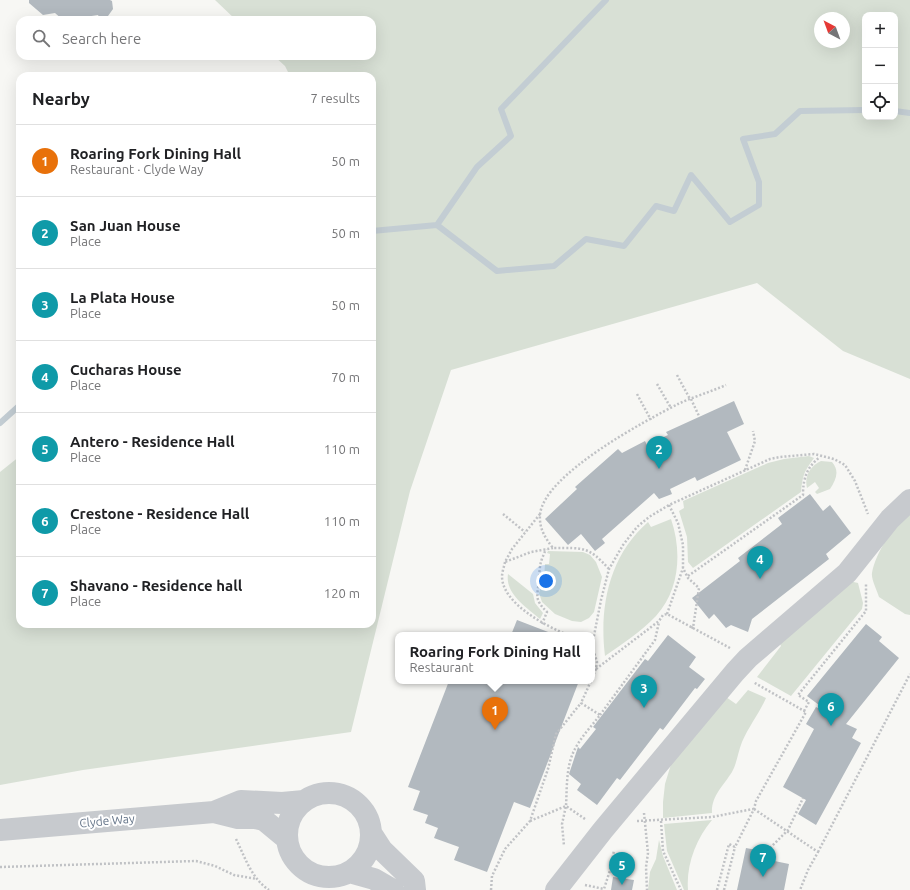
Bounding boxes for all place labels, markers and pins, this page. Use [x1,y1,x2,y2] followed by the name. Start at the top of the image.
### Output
[646,436,672,469] pin: 2
[747,546,773,579] pin: 4
[631,675,657,708] pin: 3
[818,693,844,726] pin: 6
[482,697,508,730] pin: 1
[750,844,776,877] pin: 7
[609,852,635,885] pin: 5

